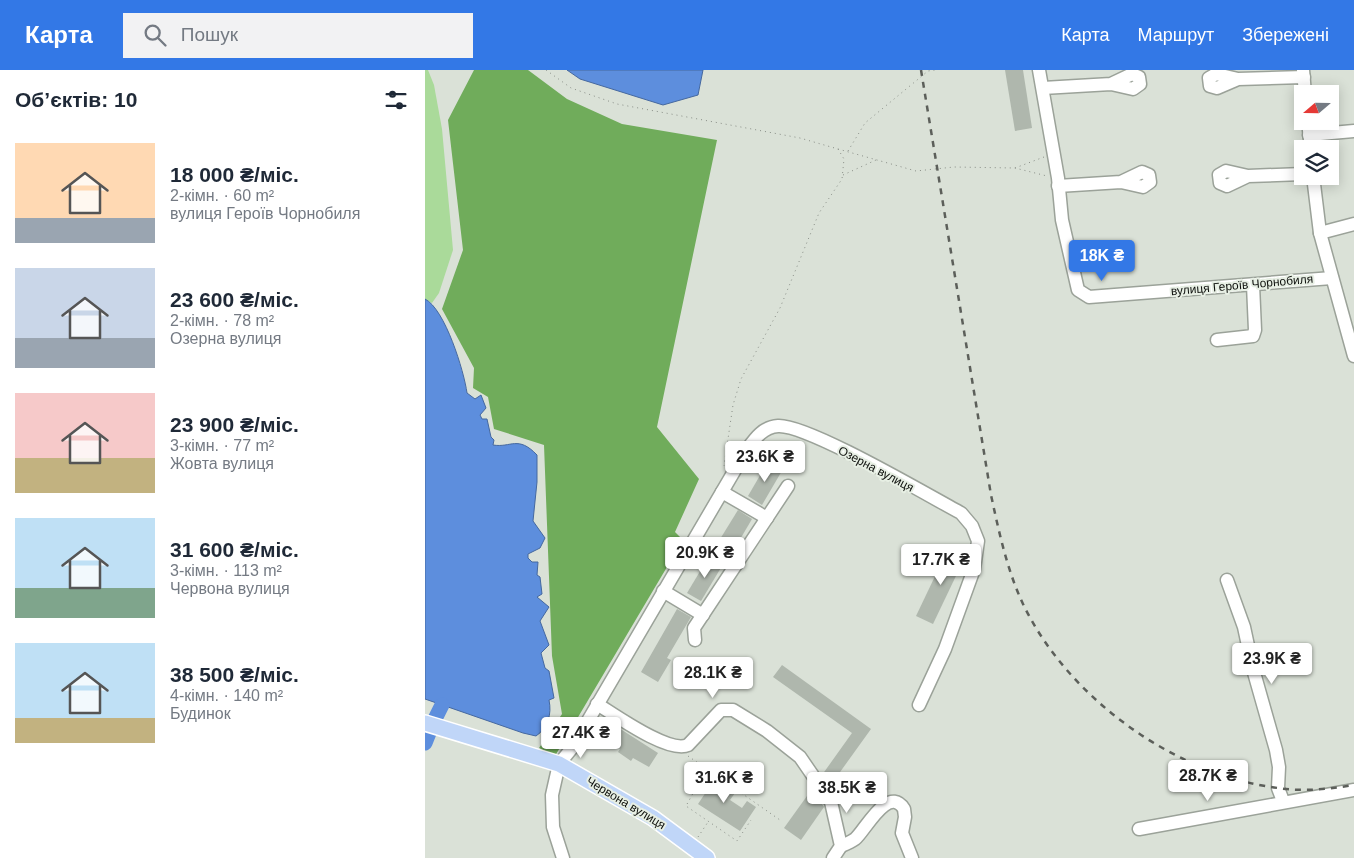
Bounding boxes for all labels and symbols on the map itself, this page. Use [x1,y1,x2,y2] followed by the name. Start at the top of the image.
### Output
[1294,85,1339,130] north arrow
[1067,240,1137,282] pin: 18K ₴
[1170,272,1314,298] street label: вулиця Героїв Чорнобиля
[719,440,811,483] pin: 23.6K ₴
[836,443,916,495] street label: Озерна вулиця
[659,536,751,579] pin: 20.9K ₴
[895,544,987,586] pin: 17.7K ₴
[1226,642,1318,685] pin: 23.9K ₴
[667,656,759,699] pin: 28.1K ₴
[535,716,627,759] pin: 27.4K ₴
[1162,760,1254,802] pin: 28.7K ₴
[678,762,770,804] pin: 31.6K ₴
[801,772,893,814] pin: 38.5K ₴
[584,774,668,832] street label: Червона вулиця

